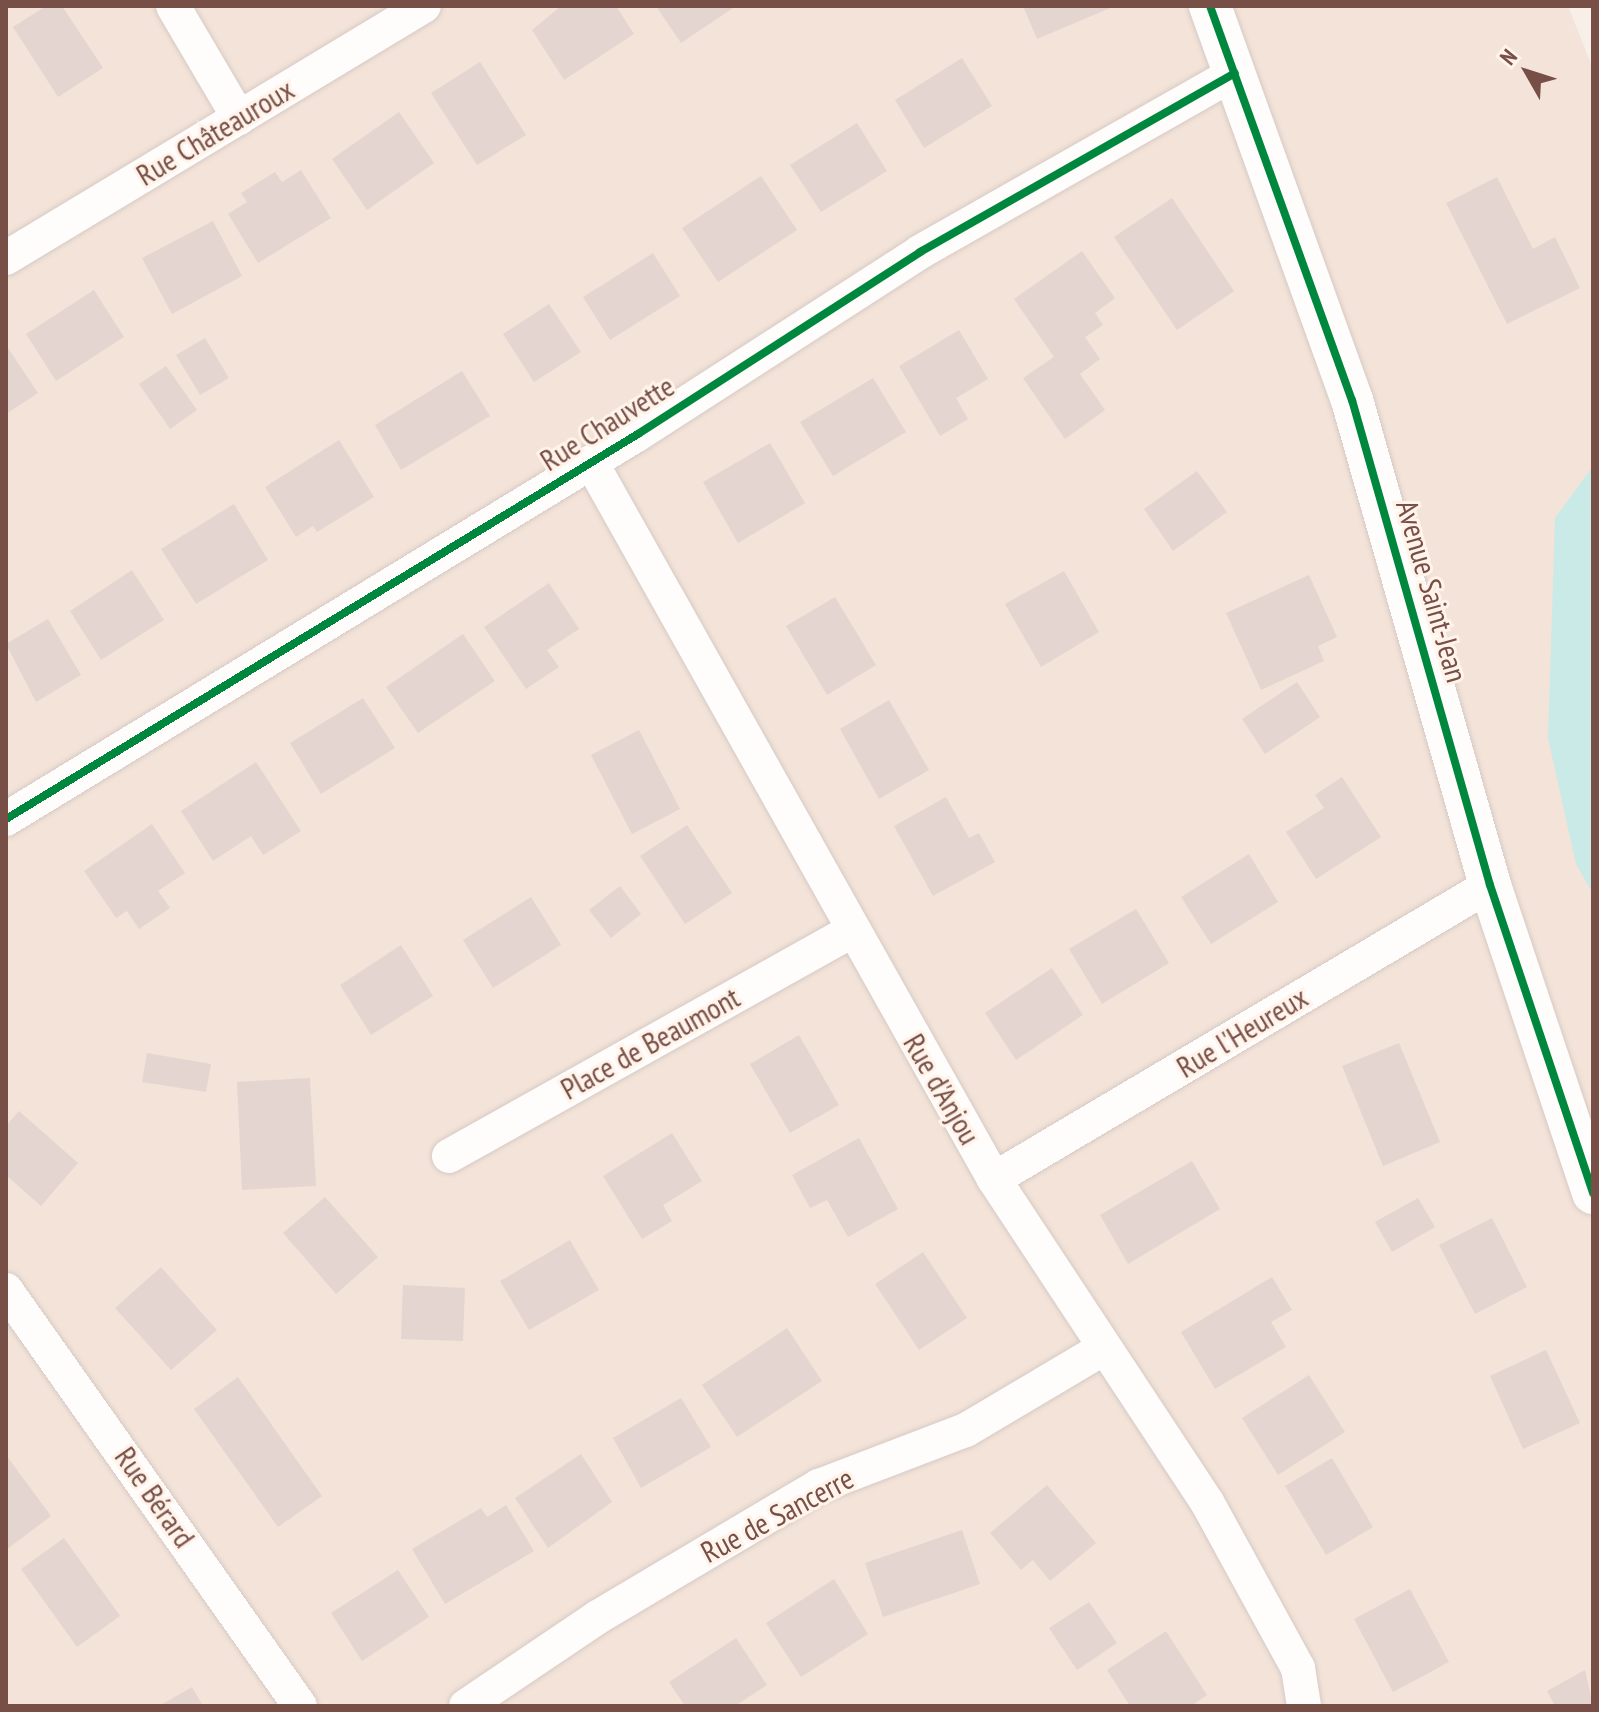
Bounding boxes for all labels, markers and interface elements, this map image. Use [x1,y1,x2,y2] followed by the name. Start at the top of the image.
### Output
[1487,32,1567,112] north arrow
[1494,43,1523,70] text: N
[130,71,300,193] street label: Rue Châteauroux
[534,368,680,478] street label: Rue Chauvette
[1389,496,1475,686] street label: Avenue Saint-Jean
[554,979,746,1107] street label: Place de Beaumont
[1170,979,1314,1085] street label: Rue l'Heureux
[896,1027,988,1151] street label: Rue d'Anjou
[108,1440,202,1554] street label: Rue Bérard
[695,1460,859,1570] street label: Rue de Sancerre

